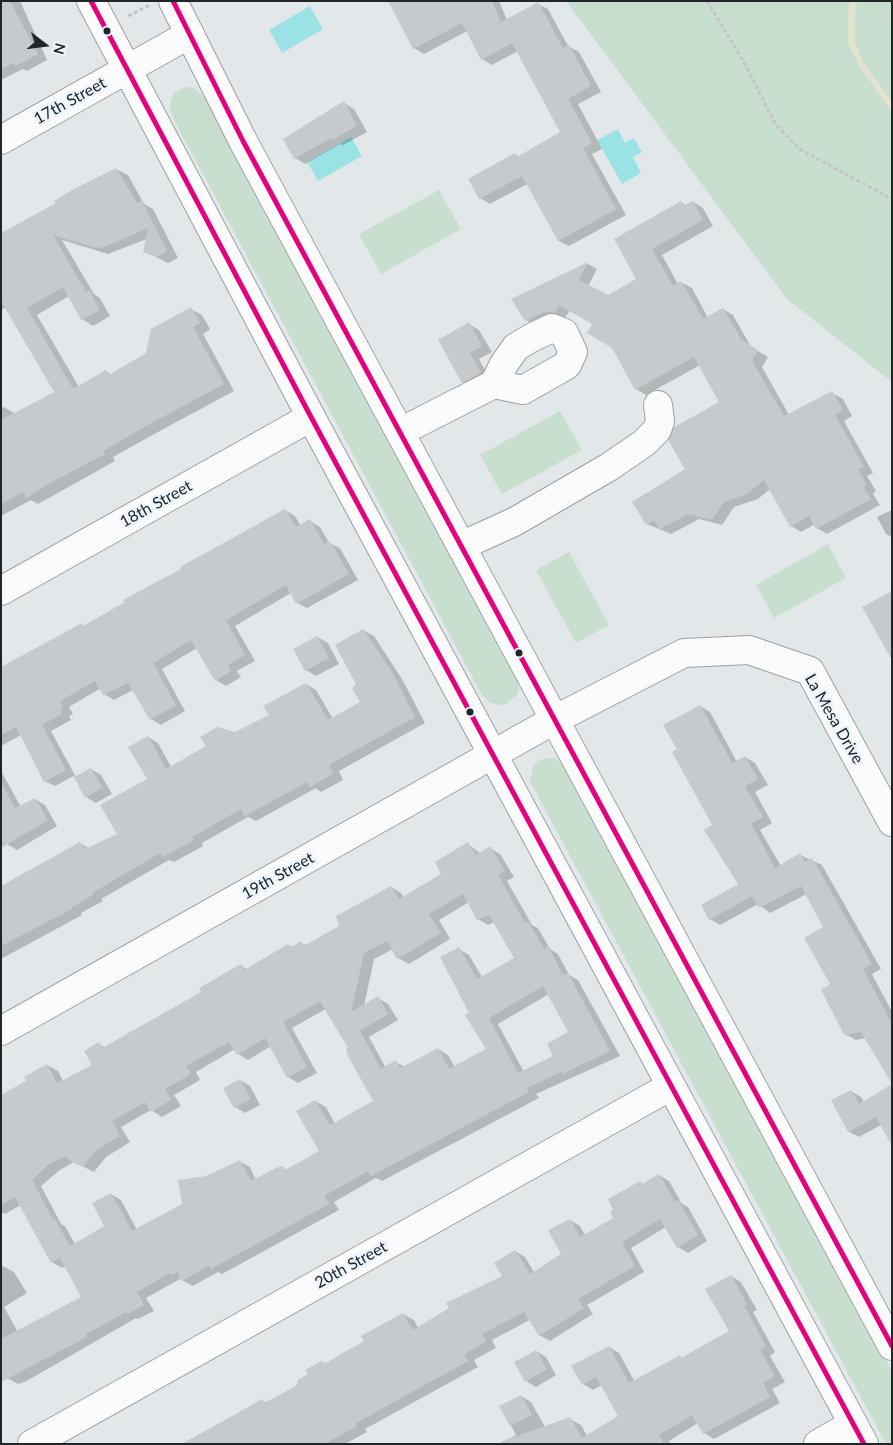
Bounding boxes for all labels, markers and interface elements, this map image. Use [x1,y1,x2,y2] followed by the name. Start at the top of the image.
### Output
[20,20,70,70] north arrow
[102,26,112,36] unlabelled marker
[50,42,70,56] text: N
[31,73,109,129] street label: 17th Street
[117,476,195,532] street label: 18th Street
[514,648,524,658] unlabelled marker
[801,671,867,767] street label: La Mesa Drive
[465,707,475,717] unlabelled marker
[239,848,317,904] street label: 19th Street
[312,1237,390,1293] street label: 20th Street

